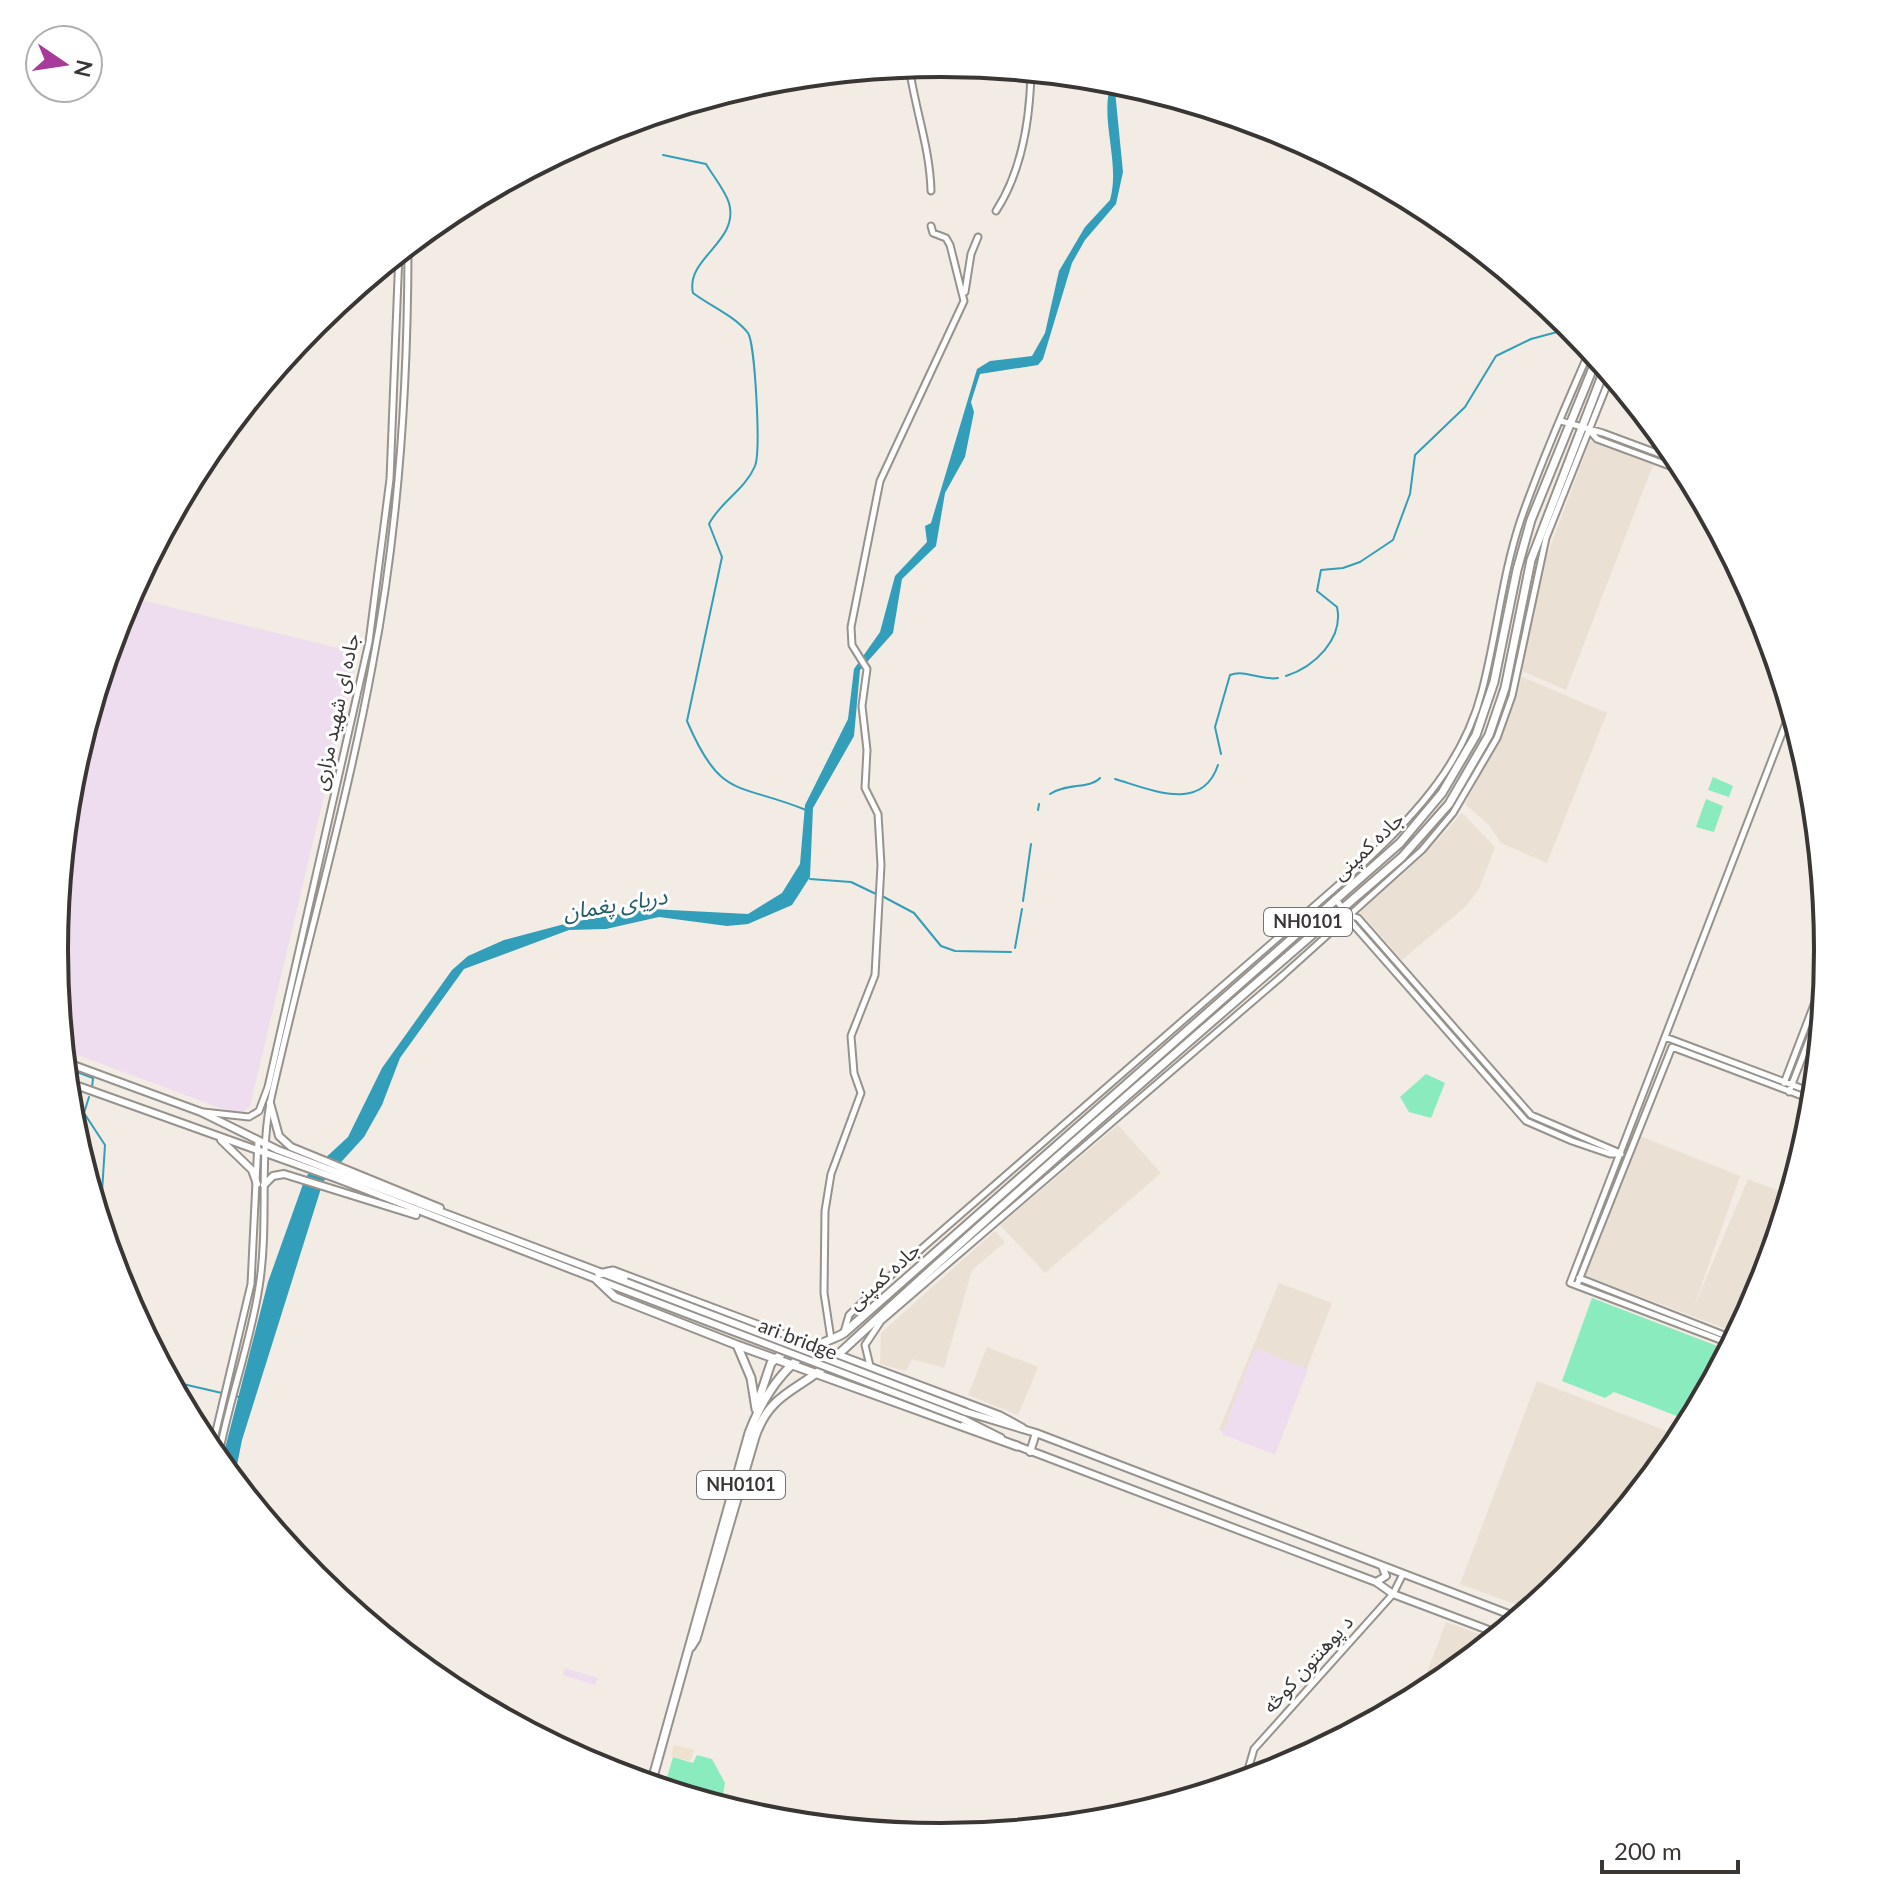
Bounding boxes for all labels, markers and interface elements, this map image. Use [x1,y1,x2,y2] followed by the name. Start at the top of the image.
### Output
[24,24,104,104] north arrow
[69,57,99,80] text: N
[307,631,364,793] street label: جاده ای شهید مزاری
[1327,806,1410,886] street label: جاده کمپنی
[561,882,670,927] water label: دریای پغمان
[1264,908,1352,936] road number: NH0101
[842,1236,926,1316] street label: جاده کمپنی
[756,1312,841,1364] street label: ari bridge
[697,1471,785,1499] road number: NH0101
[1257,1609,1359,1719] street label: د پوهنتون کوڅه
[1602,1824,1738,1874] scale bar
[1614,1836,1682,1865] text: 200 m

